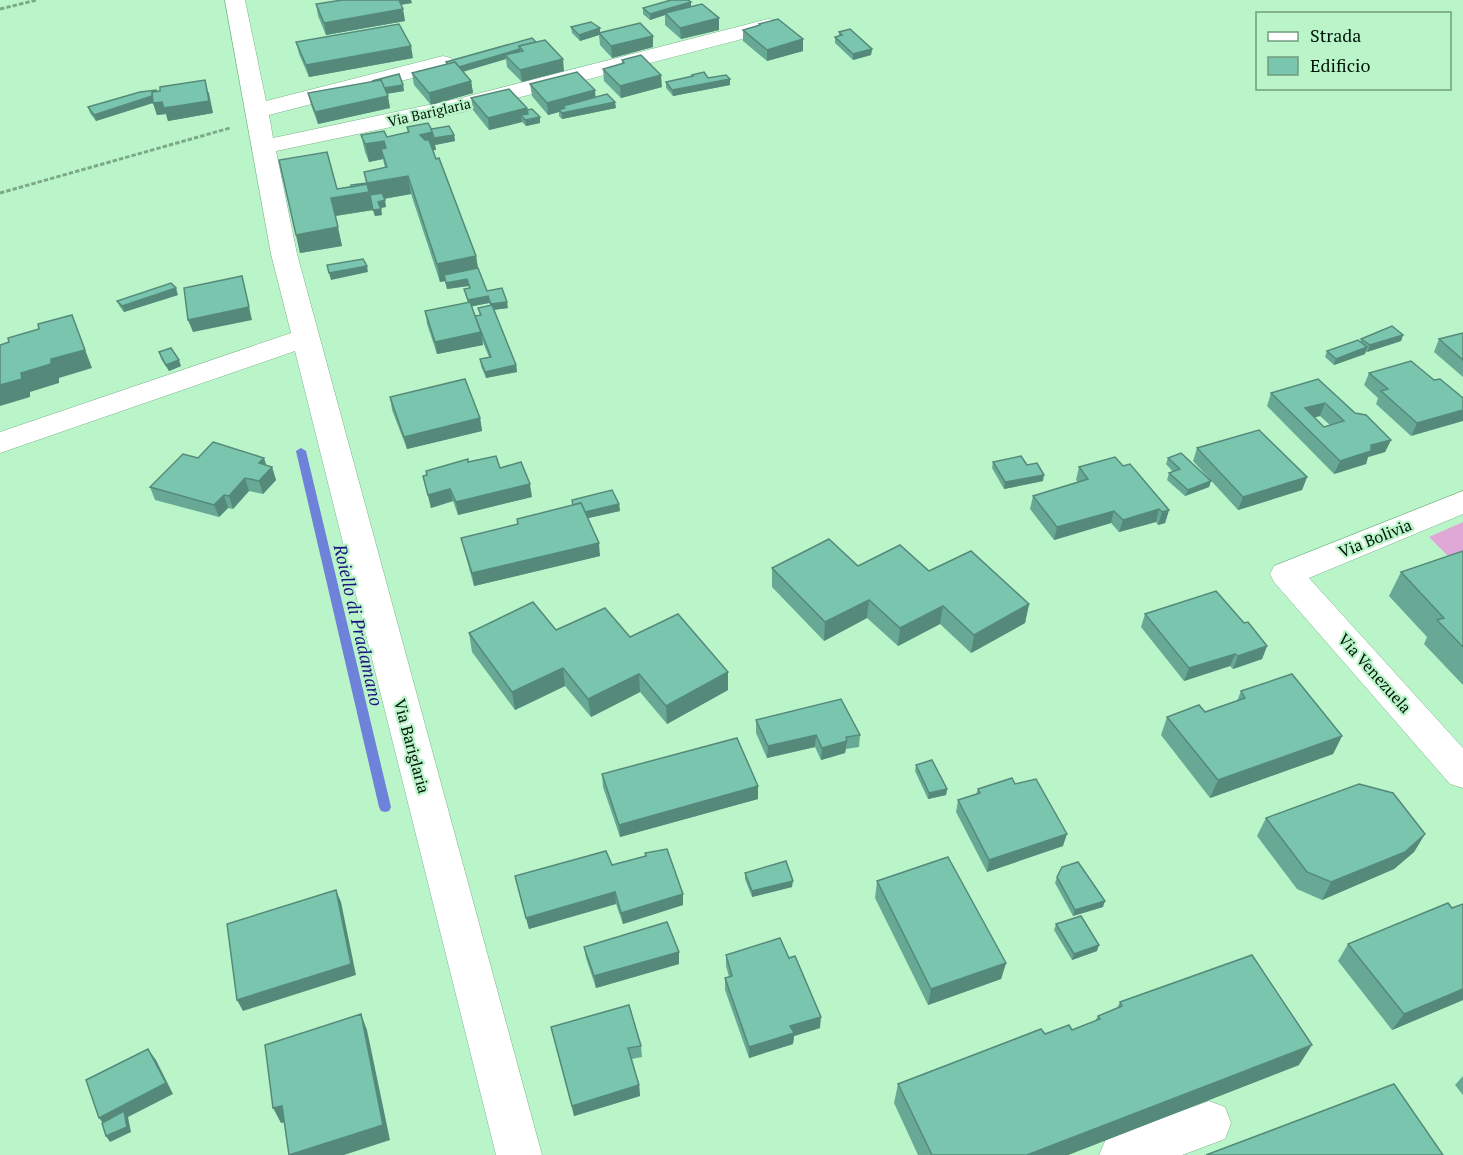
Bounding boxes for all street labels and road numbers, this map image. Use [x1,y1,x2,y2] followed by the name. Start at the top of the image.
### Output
[386,93,472,131] street label: Via Bariglaria
[1335,513,1415,563] street label: Via Bolivia
[1333,628,1417,718] street label: Via Venezuela
[389,696,435,796] street label: Via Bariglaria

